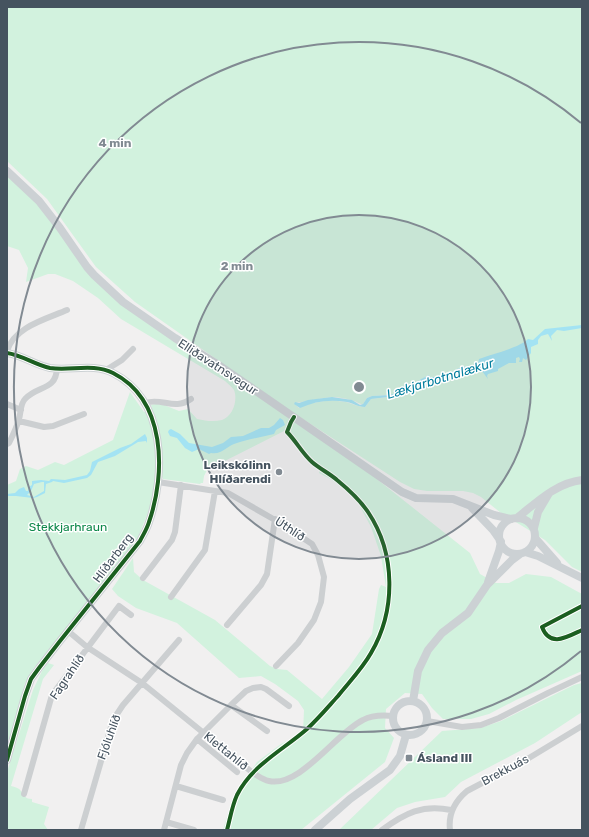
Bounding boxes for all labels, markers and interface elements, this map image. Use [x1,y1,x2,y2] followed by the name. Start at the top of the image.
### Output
[99,136,132,150] text: 4 min
[221,259,254,273] text: 2 min
[175,336,261,398] street label: Elliðavatnsvegur
[385,355,497,402] water label: Lækjarbotnalækur
[352,380,366,394] centre of rings
[203,458,271,486] place label: Leikskólinn Hlíðarendi
[274,467,284,477] marker: Leikskólinn Hlíðarendi
[272,514,308,544] street label: Úthlíð
[29,520,107,534] park label: Stekkjarhraun
[90,531,136,585] street label: Hlíðarberg
[47,652,87,702] street label: Fagrahlíð
[94,712,124,761] street label: Fjóluhlíð
[201,729,251,773] street label: Klettahlíð
[417,751,472,765] place label: Ásland III
[479,752,531,788] street label: Brekkuás
[404,753,414,763] marker: Ásland III

